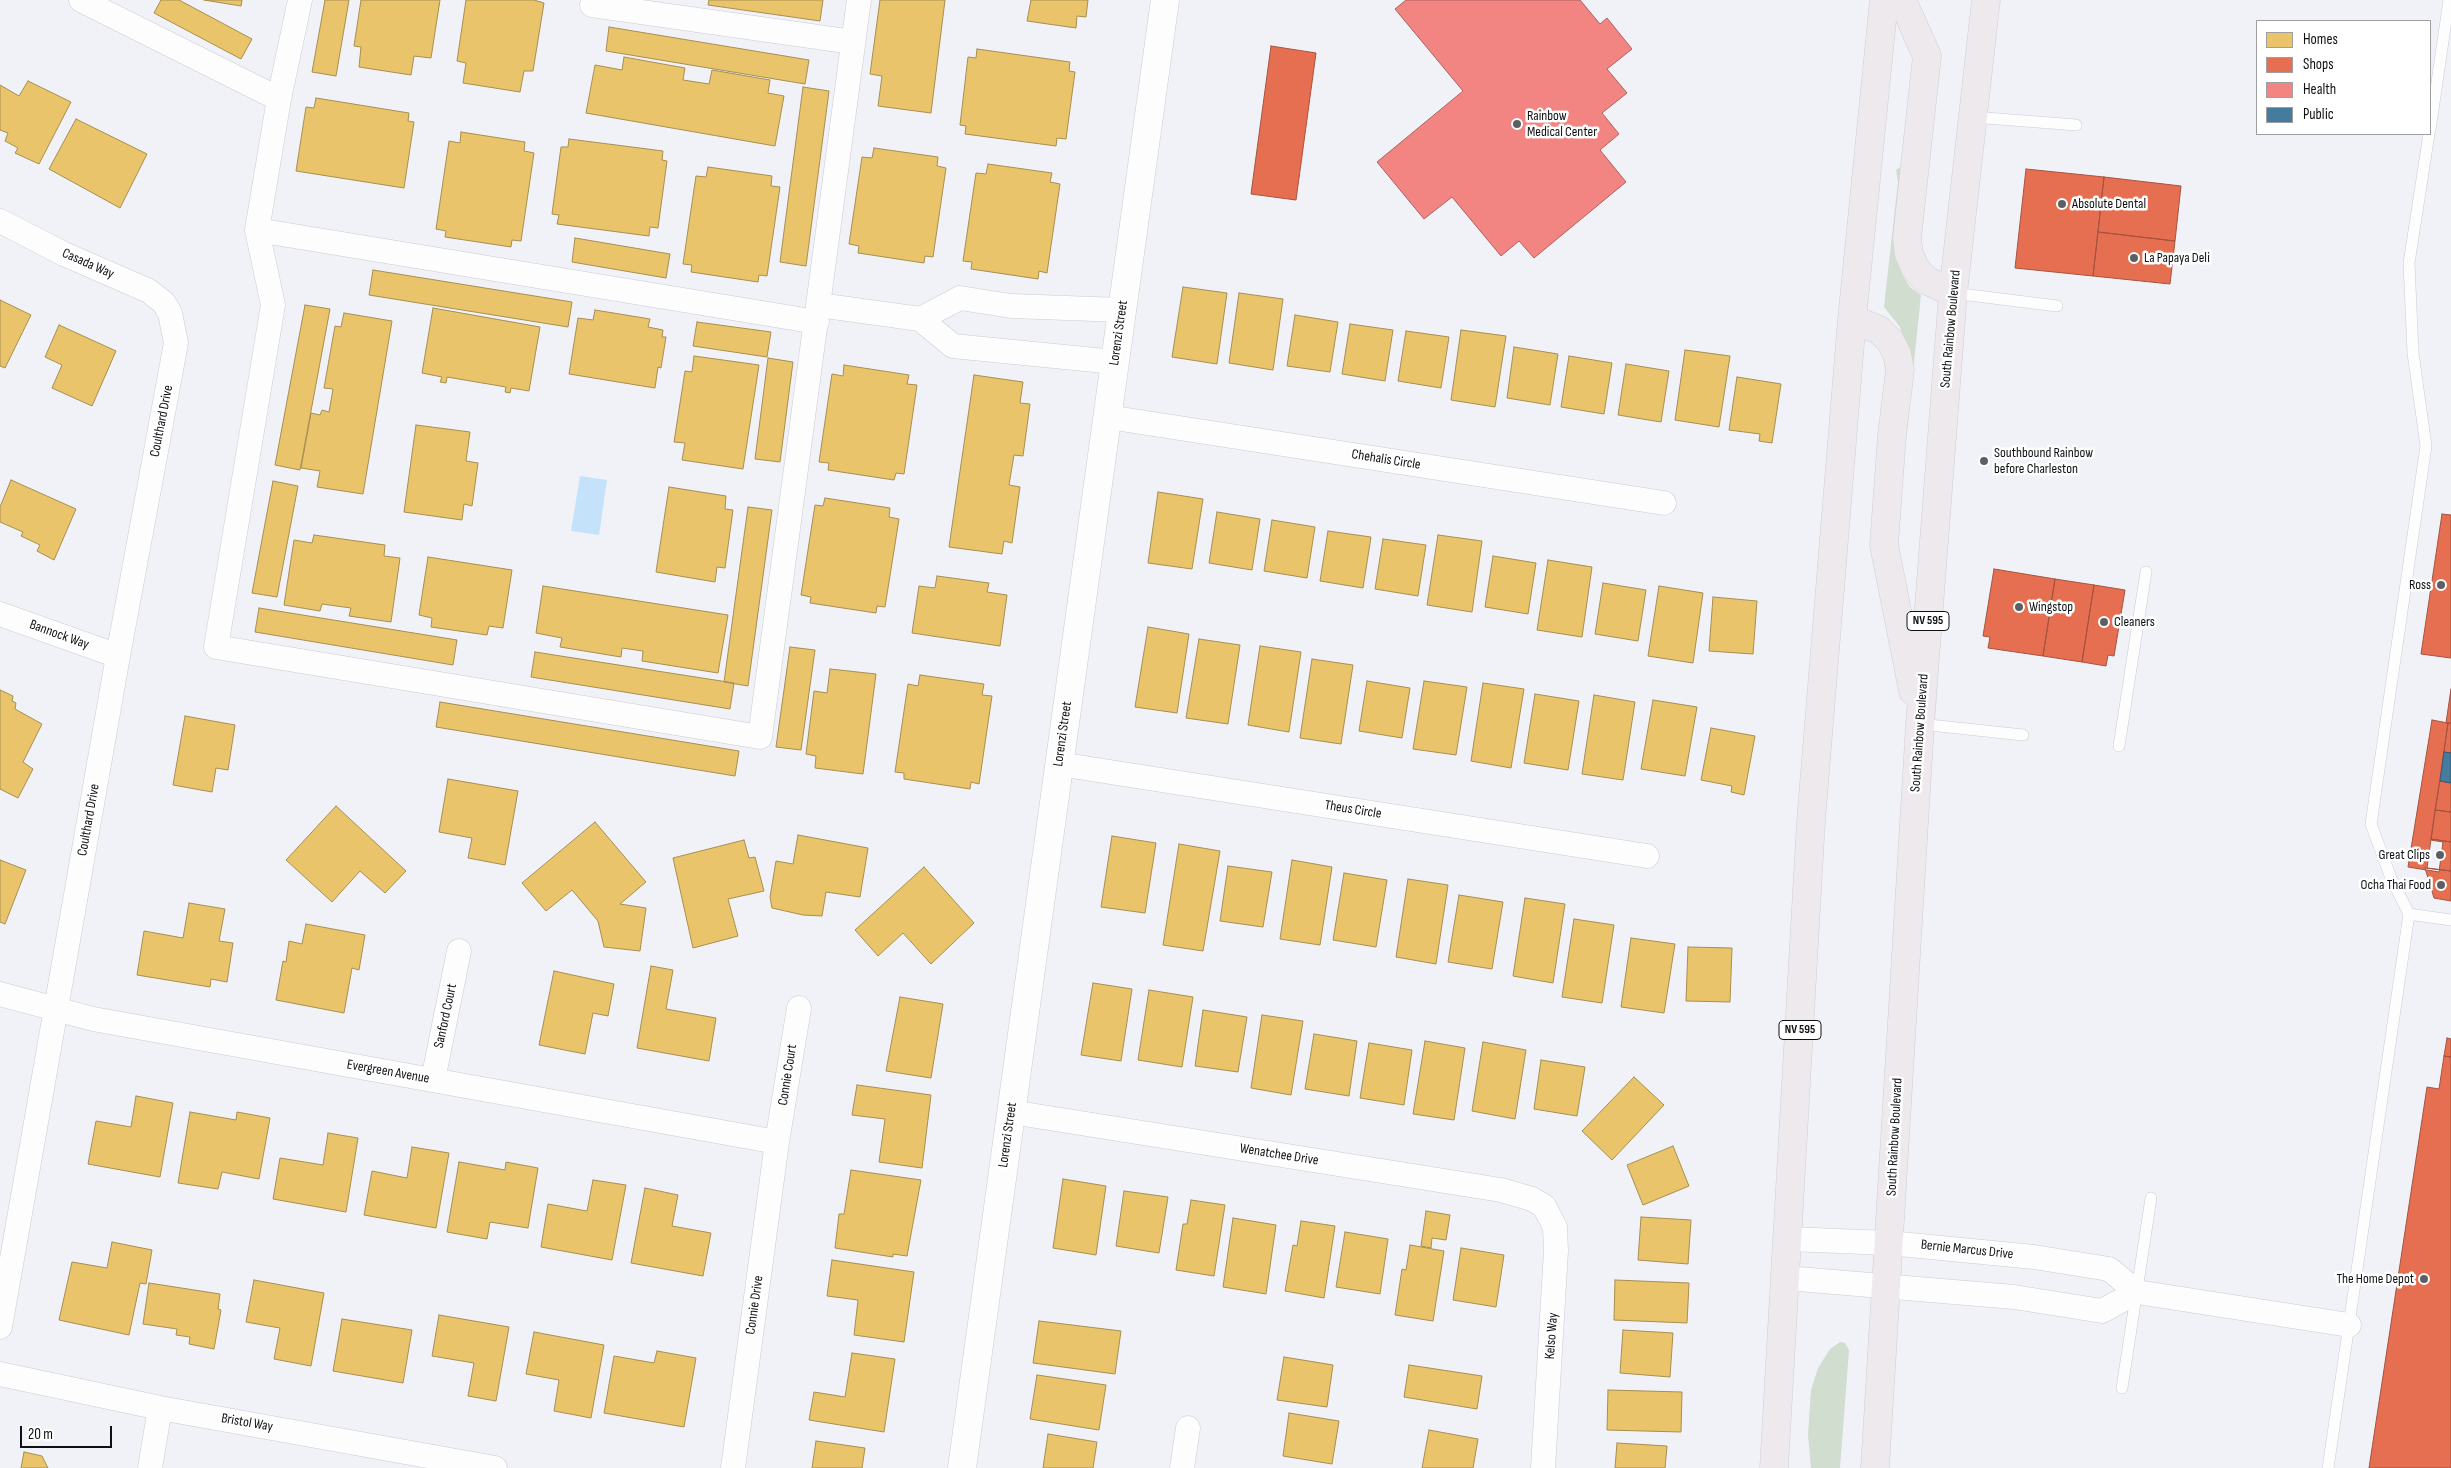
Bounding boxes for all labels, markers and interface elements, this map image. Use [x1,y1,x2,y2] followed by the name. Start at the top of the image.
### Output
[2256,20,2431,135] legend
[2303,30,2338,49] text: Homes
[2303,55,2334,74] text: Shops
[2303,80,2336,99] text: Health
[2303,105,2334,124] text: Public
[1527,108,1597,140] place label: Rainbow Medical Center
[1511,118,1523,130] marker: Rainbow Medical Center
[2072,196,2146,212] place label: Absolute Dental
[2056,198,2068,210] marker: Absolute Dental
[59,245,117,283] street label: Casada Way
[2144,250,2210,266] place label: La Papaya Deli
[2128,252,2140,264] marker: La Papaya Deli
[1937,269,1965,389] street label: South Rainbow Boulevard
[1106,299,1132,367] street label: Lorenzi Street
[147,384,177,458] street label: Coulthard Drive
[1994,445,2093,478] place label: Southbound Rainbow before Charleston
[1350,446,1422,474] street label: Chehalis Circle
[1978,455,1990,467] marker: Southbound Rainbow before Charleston
[2409,577,2431,593] place label: Ross
[2435,579,2447,591] marker: Ross
[2029,599,2073,615] place label: Wingstop
[2013,601,2025,613] marker: Wingstop
[1907,612,1949,630] road number: NV 595
[2114,614,2155,630] place label: Cleaners
[27,616,91,654] street label: Bannock Way
[2098,616,2110,628] marker: Cleaners
[1907,673,1933,793] street label: South Rainbow Boulevard
[1050,700,1076,768] street label: Lorenzi Street
[74,783,104,857] street label: Coulthard Drive
[1323,797,1383,823] street label: Theus Circle
[2379,847,2430,863] place label: Great Clips
[2434,849,2446,861] marker: Great Clips
[2361,877,2431,893] place label: Ocha Thai Food
[2435,879,2447,891] marker: Ocha Thai Food
[431,982,461,1050] street label: Sanford Court
[1779,1020,1821,1040] road number: NV 595
[775,1043,801,1107] street label: Connie Court
[345,1056,431,1088] street label: Evergreen Avenue
[1884,1077,1906,1197] street label: South Rainbow Boulevard
[995,1101,1021,1169] street label: Lorenzi Street
[1238,1140,1320,1170] street label: Wenatchee Drive
[1920,1237,2014,1263] street label: Bernie Marcus Drive
[2336,1271,2414,1287] place label: The Home Depot
[2418,1273,2430,1285] marker: The Home Depot
[743,1274,767,1336] street label: Connie Drive
[1542,1312,1562,1360] street label: Kelso Way
[220,1410,274,1436] street label: Bristol Way
[22,1416,115,1448] scale bar
[28,1425,53,1444] text: 20 m

